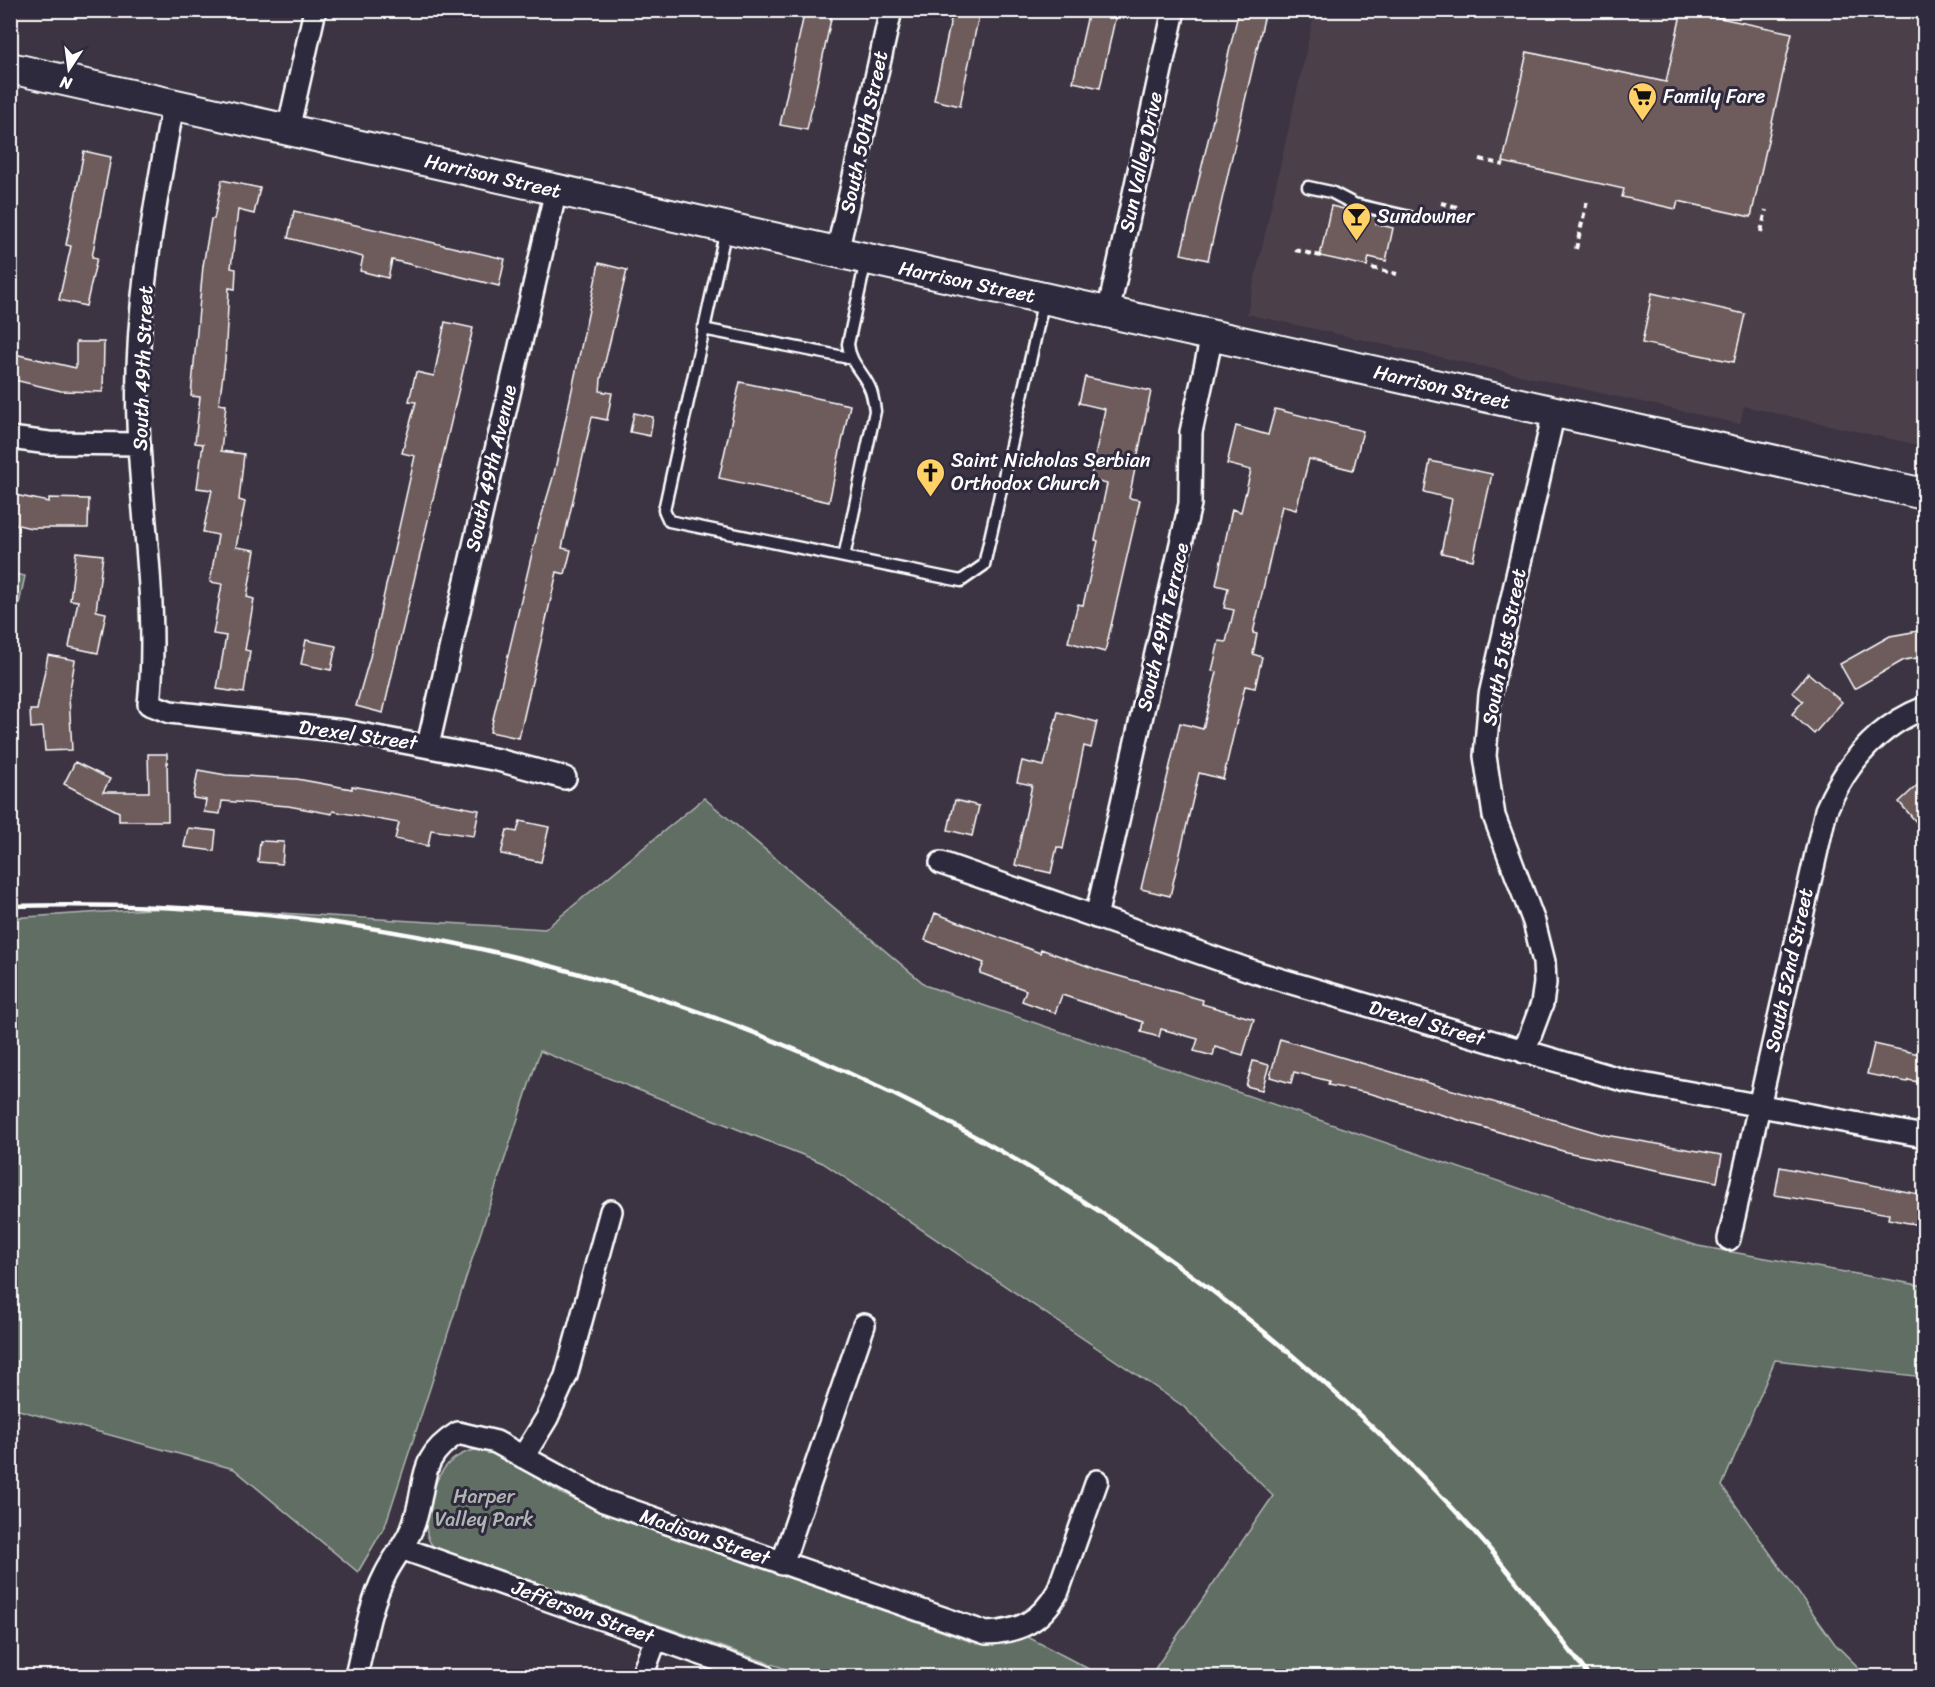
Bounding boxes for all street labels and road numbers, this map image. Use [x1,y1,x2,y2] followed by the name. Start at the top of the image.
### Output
[830,47,898,216] street label: South 50th Street
[1109,88,1173,236] street label: Sun Valley Drive
[421,143,565,209] street label: Harrison Street
[895,250,1039,314] street label: Harrison Street
[123,285,163,451] street label: South 49th Street
[1370,354,1514,420] street label: Harrison Street
[455,381,527,555] street label: South 49th Avenue
[1127,539,1199,715] street label: South 49th Terrace
[1472,565,1536,729] street label: South 51st Street
[296,709,420,761] street label: Drexel Street
[1755,884,1824,1055] street label: South 52nd Street
[1365,990,1490,1057] street label: Drexel Street
[635,1498,776,1576] street label: Madison Street
[506,1570,660,1654] street label: Jefferson Street

